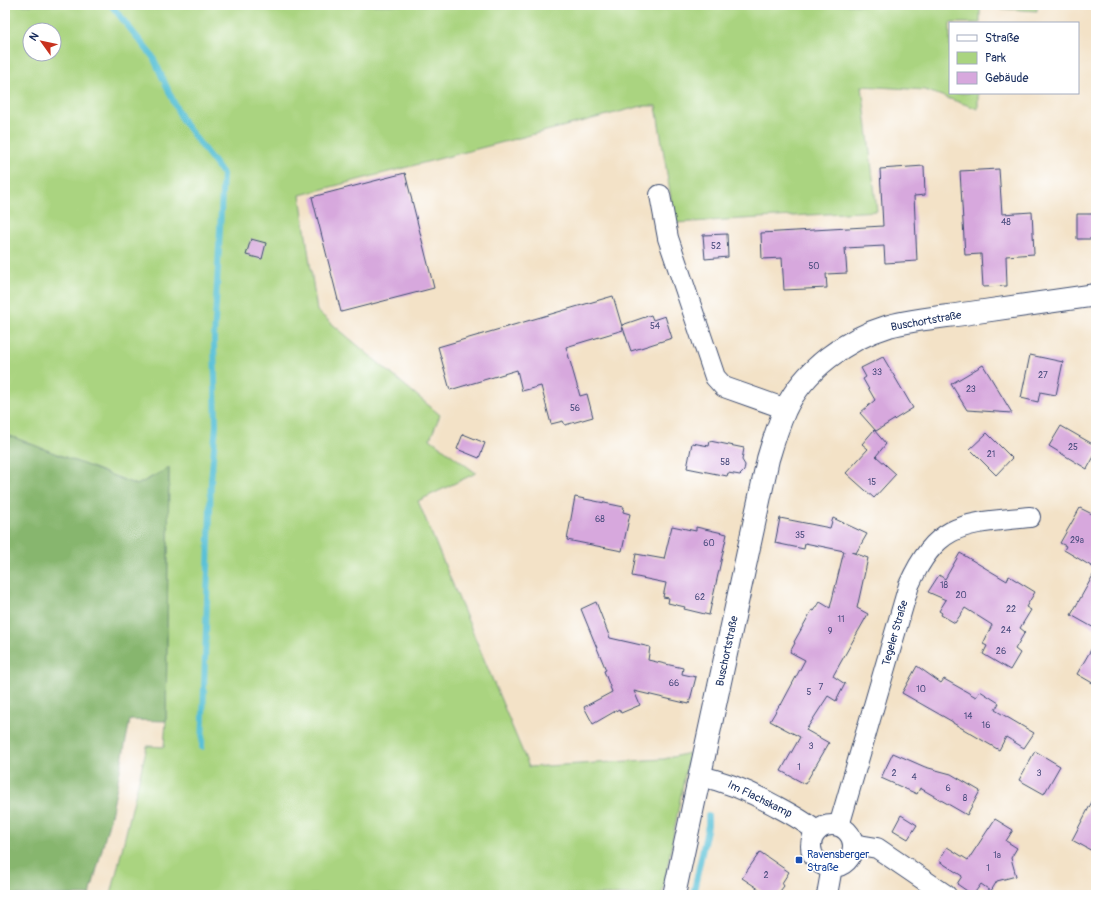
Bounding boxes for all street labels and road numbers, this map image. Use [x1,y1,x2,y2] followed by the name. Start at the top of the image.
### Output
[890,308,963,334] street label: Buschortstraße
[879,598,911,667] street label: Tegeler Straße
[713,614,741,687] street label: Buschortstraße
[726,778,794,820] street label: Im Flachskamp

